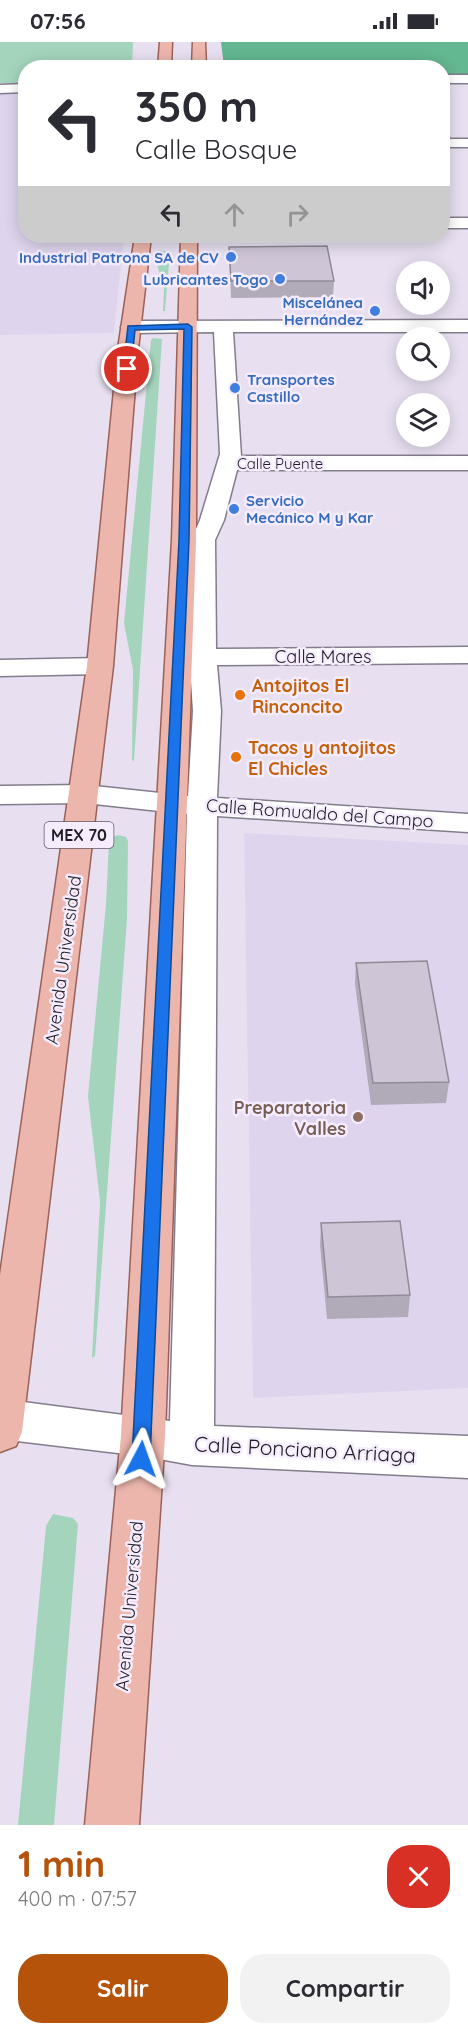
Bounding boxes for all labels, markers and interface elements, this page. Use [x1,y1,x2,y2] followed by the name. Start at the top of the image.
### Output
[30,7,86,35] text: 07:56
[135,80,258,133] text: 350 m
[36,84,114,162] icon: left
[135,132,297,166] text: Calle Bosque
[155,198,188,231] icon: left
[218,198,251,231] icon: ahead
[281,198,314,231] icon: right
[19,248,219,267] place label: Industrial Patrona SA de CV
[224,250,238,264] marker: Industrial Patrona SA de CV
[396,261,450,447] map controls
[396,261,450,315] button: sound
[143,270,268,289] place label: Lubricantes Togo
[273,272,287,286] marker: Lubricantes Togo
[283,293,363,329] place label: Miscelánea Hernández
[368,304,382,318] marker: Miscelánea Hernández
[396,327,450,381] button: search
[101,343,152,394] pin
[110,352,143,385] icon: arrive
[247,370,335,406] place label: Transportes Castillo
[228,381,242,395] marker: Transportes Castillo
[396,393,450,447] button: layers
[237,454,323,473] street label: Calle Puente
[246,491,374,527] place label: Servicio Mecánico M y Kar
[227,502,241,516] marker: Servicio Mecánico M y Kar
[275,645,371,668] street label: Calle Mares
[252,674,349,718] place label: Antojitos El Rinconcito
[233,688,247,702] marker: Antojitos El Rinconcito
[248,736,396,780] place label: Tacos y antojitos El Chicles
[229,750,243,764] marker: Tacos y antojitos El Chicles
[206,794,434,832] street label: Calle Romualdo del Campo
[44,822,113,848] road number: MEX 70
[40,874,86,1046] street label: Avenida Universidad
[234,1096,346,1140] place label: Preparatoria Valles
[351,1110,365,1124] marker: Preparatoria Valles
[109,1427,173,1491] position arrow
[193,1430,417,1468] street label: Calle Ponciano Arriaga
[110,1520,148,1692] street label: Avenida Universidad
[18,1841,105,1886] text: 1 min
[387,1845,450,1908] button: close
[18,1886,137,1911] text: 400 m · 07:57
[18,1954,228,2023] button: Salir
[240,1954,450,2023] button: Compartir

